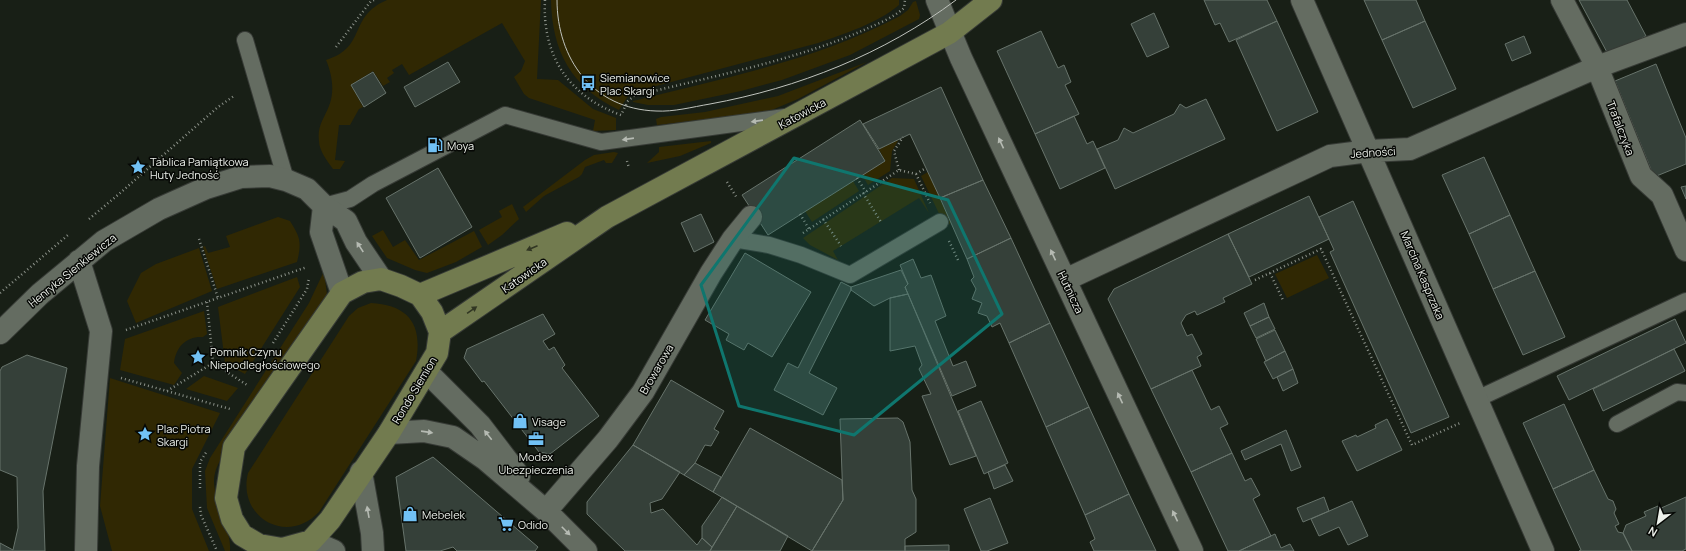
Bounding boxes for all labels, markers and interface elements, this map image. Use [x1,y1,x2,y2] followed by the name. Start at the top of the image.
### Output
[600,70,670,98] place label: Siemianowice Plac Skargi
[579,74,597,92] bus stop icon: Siemianowice Plac Skargi
[776,94,828,132] street label: Katowicka
[1604,99,1638,157] street label: Trafalczyka
[751,118,763,124] one-way arrow
[622,135,634,142] one-way arrow
[426,136,444,154] fuel station icon: Moya
[998,137,1004,149] one-way arrow
[447,138,474,153] place label: Moya
[1350,143,1396,161] street label: Jedności
[150,154,249,182] place label: Tablica Pamiątkowa Huty Jedność
[129,158,147,176] place icon: Tablica Pamiątkowa Huty Jedność
[1398,229,1448,321] street label: Marcina Kasprzaka
[25,230,119,310] street label: Henryka Sienkiewicza
[356,241,363,252] one-way arrow
[527,245,538,251] one-way arrow
[1050,249,1056,260] one-way arrow
[498,254,550,296] street label: Katowicka
[1055,268,1087,316] street label: Hutnicza
[467,306,478,314] one-way arrow
[636,341,676,397] street label: Browarowa
[210,344,320,372] place label: Pomnik Czynu Niepodległościowego
[189,348,207,366] place icon: Pomnik Czynu Niepodległościowego
[388,354,440,426] street label: Rondo Siemion
[1117,392,1123,404] one-way arrow
[511,412,529,430] shop icon: Visage
[532,414,566,429] place label: Visage
[157,421,211,449] place label: Plac Piotra Skargi
[136,425,154,443] place icon: Plac Piotra Skargi
[421,429,434,435] one-way arrow
[483,430,492,441] one-way arrow
[527,430,545,448] office icon: Modex Ubezpieczenia
[499,449,573,477] place label: Modex Ubezpieczenia
[1638,503,1678,543] north arrow
[401,505,419,523] shop icon: Mebelek
[365,506,371,518] one-way arrow
[422,507,466,522] place label: Mebelek
[1172,510,1178,521] one-way arrow
[497,515,515,533] supermarket icon: Odido
[518,517,549,532] place label: Odido
[1645,523,1660,540] text: N
[561,526,571,536] one-way arrow

